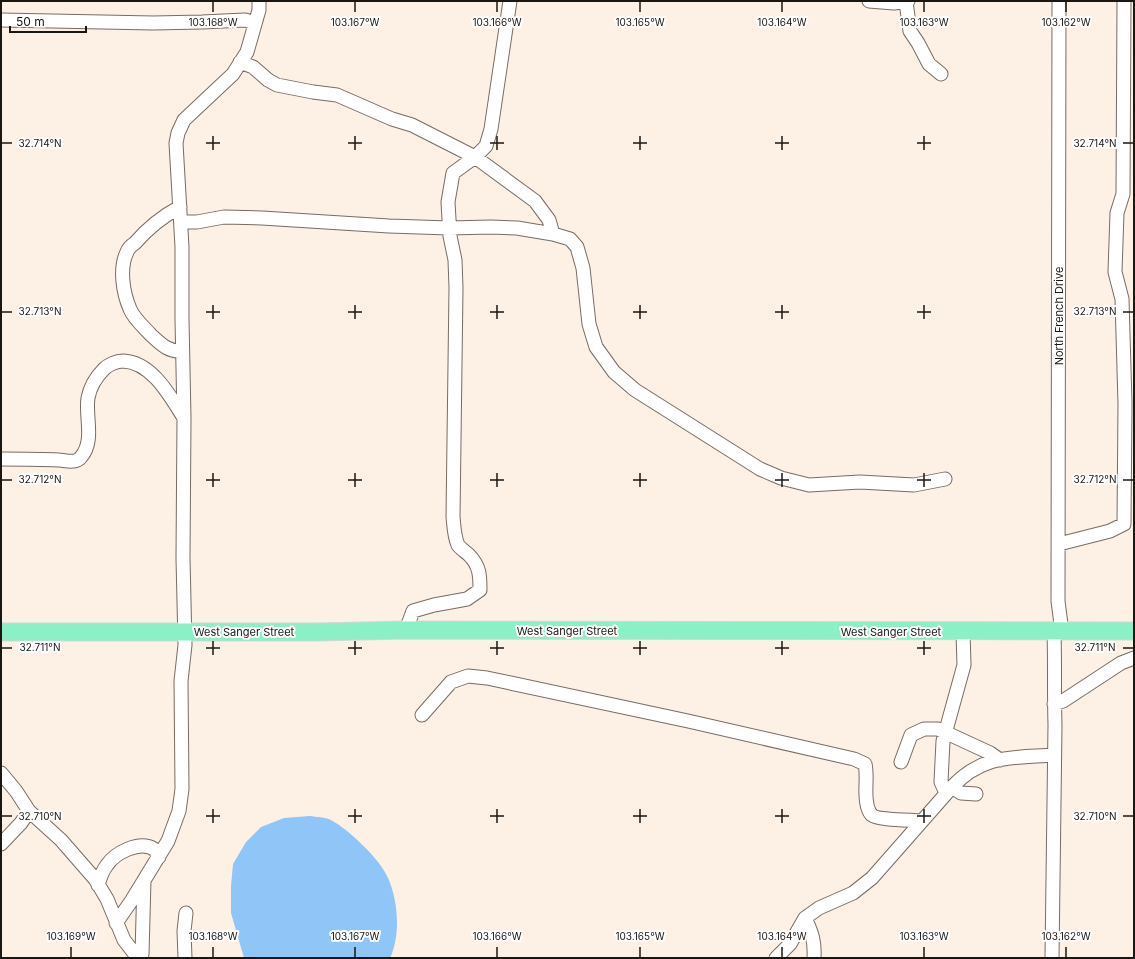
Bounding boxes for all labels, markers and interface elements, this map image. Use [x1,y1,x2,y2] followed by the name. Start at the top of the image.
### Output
[10,8,86,34] scale bar
[16,14,45,29] text: 50 m
[188,16,238,28] text: 103.168°W
[331,16,379,28] text: 103.167°W
[472,16,522,28] text: 103.166°W
[615,16,665,28] text: 103.165°W
[757,16,807,28] text: 103.164°W
[899,16,949,28] text: 103.163°W
[1041,16,1091,28] text: 103.162°W
[18,137,62,149] text: 32.714°N
[1073,137,1117,149] text: 32.714°N
[1052,267,1066,365] street label: North French Drive
[19,305,61,317] text: 32.713°N
[1074,305,1116,317] text: 32.713°N
[19,473,61,485] text: 32.712°N
[1074,473,1116,485] text: 32.712°N
[517,624,618,638] street label: West Sanger Street
[194,625,295,639] street label: West Sanger Street
[841,625,942,639] street label: West Sanger Street
[20,641,60,653] text: 32.711°N
[1075,641,1115,653] text: 32.711°N
[18,810,62,822] text: 32.710°N
[1073,810,1117,822] text: 32.710°N
[46,930,96,942] text: 103.169°W
[188,930,238,942] text: 103.168°W
[331,930,379,942] text: 103.167°W
[472,930,522,942] text: 103.166°W
[615,930,665,942] text: 103.165°W
[757,930,807,942] text: 103.164°W
[899,930,949,942] text: 103.163°W
[1041,930,1091,942] text: 103.162°W

